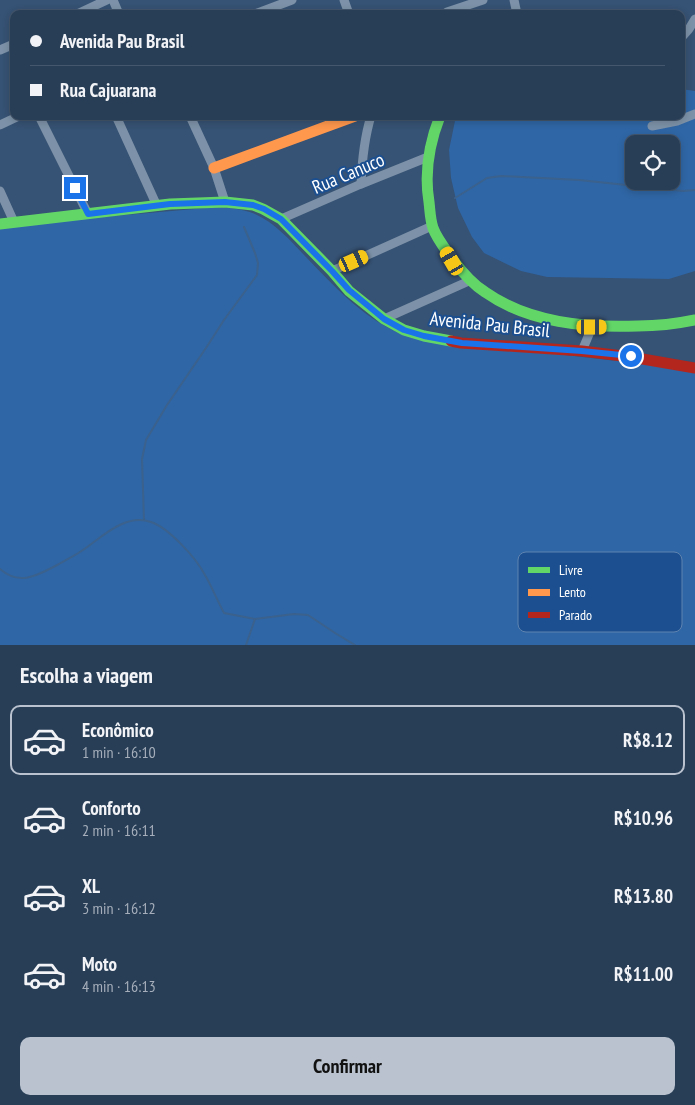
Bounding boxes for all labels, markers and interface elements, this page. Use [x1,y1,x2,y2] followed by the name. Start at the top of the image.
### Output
[60,29,184,53] text: Avenida Pau Brasil
[60,78,156,102] text: Rua Cajuarana
[625,135,680,190] map controls
[625,135,680,190] button: locate
[308,147,388,199] street label: Rua Canuco
[64,177,86,199] route end
[438,244,465,278] car
[337,248,370,274] car
[429,306,552,342] street label: Avenida Pau Brasil
[577,320,607,335] car
[620,345,642,367] route start
[518,552,682,632] legend
[559,561,583,579] text: Livre
[559,583,586,601] text: Lento
[559,606,592,624] text: Parado
[20,661,153,689] text: Escolha a viagem
[22,718,67,763] icon: car
[82,718,154,742] text: Econômico
[623,728,673,752] text: R$8.12
[82,742,156,762] text: 1 min · 16:10
[22,796,67,841] icon: car
[82,796,141,820] text: Conforto
[614,806,673,830] text: R$10.96
[82,820,156,840] text: 2 min · 16:11
[22,874,67,919] icon: car
[82,874,100,898] text: XL
[614,884,673,908] text: R$13.80
[82,898,156,918] text: 3 min · 16:12
[22,952,67,997] icon: car
[82,952,117,976] text: Moto
[614,962,673,986] text: R$11.00
[82,976,156,996] text: 4 min · 16:13
[20,1037,675,1095] button: Confirmar

